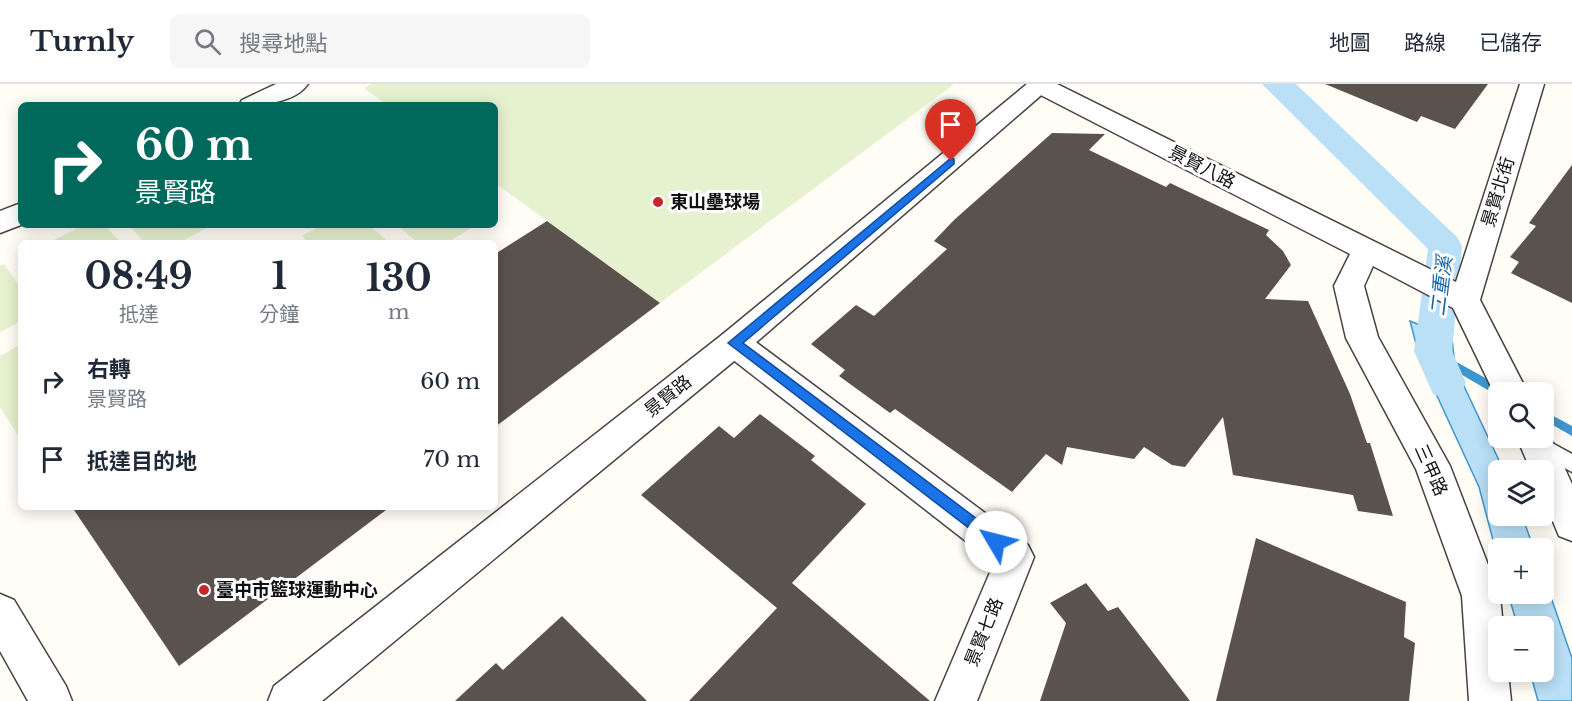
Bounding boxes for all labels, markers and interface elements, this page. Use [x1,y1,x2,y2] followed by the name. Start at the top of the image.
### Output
[170,14,590,68] search box
[30,24,134,59] text: Turnly
[191,25,224,58] icon: search
[239,30,327,57] text: 搜尋地點
[1329,30,1371,56] text: 地圖
[1404,30,1446,56] text: 路線
[1479,30,1542,56] text: 已儲存
[925,99,976,161] pin
[934,108,967,141] icon: arrive
[135,119,253,171] text: 60 m
[36,126,114,204] icon: right
[1165,141,1239,193] street label: 景賢八路
[1477,154,1519,230] street label: 景賢北街
[135,176,216,209] text: 景賢路
[670,191,760,213] place label: 東山壘球場
[651,195,665,209] marker: 東山壘球場
[1425,252,1457,317] water label: 二重溪
[84,254,193,299] text: 08:49
[271,254,287,299] text: 1
[366,256,432,301] text: 130
[388,300,409,324] text: m
[119,302,159,326] text: 抵達
[259,302,299,326] text: 分鐘
[87,356,131,383] text: 右轉
[36,365,69,398] icon: right
[420,368,480,395] text: 60 m
[640,370,696,422] street label: 景賢路
[1488,382,1554,682] map controls
[1488,382,1554,448] button: search
[87,387,147,411] text: 景賢路
[1410,441,1452,499] street label: 三甲路
[36,443,69,476] icon: arrive
[423,446,480,473] text: 70 m
[87,448,197,475] text: 抵達目的地
[1488,460,1554,526] button: layers
[964,510,1028,574] position arrow
[1488,538,1554,604] button: +
[216,579,378,601] place label: 臺中市籃球運動中心
[197,583,211,597] marker: 臺中市籃球運動中心
[960,595,1008,669] street label: 景賢七路
[1488,616,1554,682] button: −

